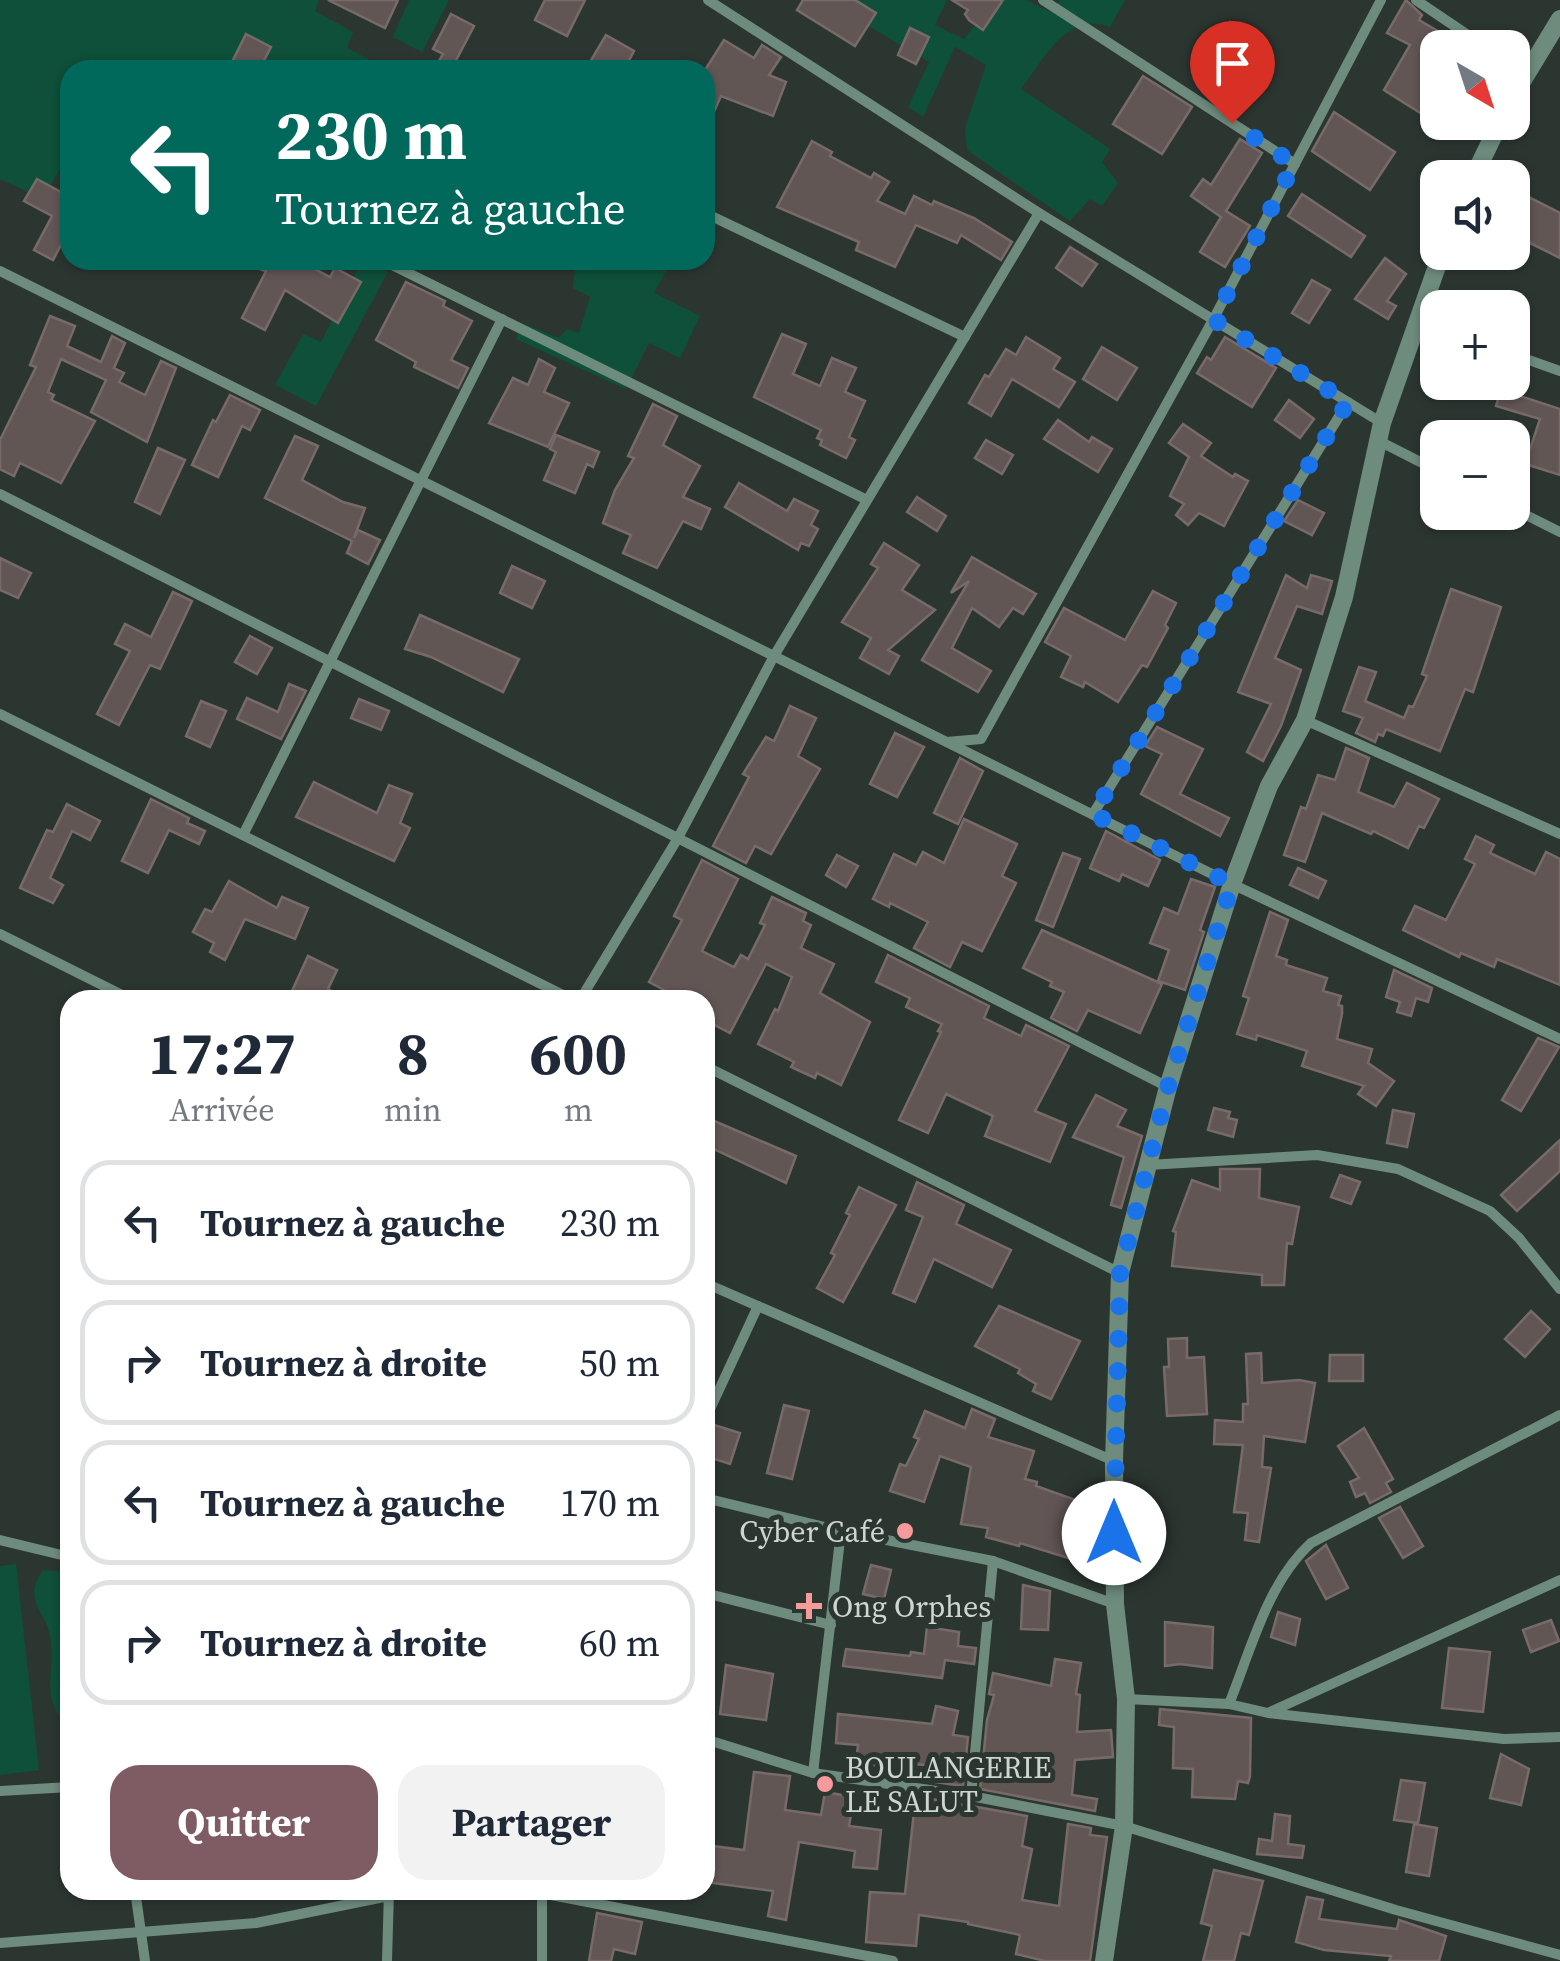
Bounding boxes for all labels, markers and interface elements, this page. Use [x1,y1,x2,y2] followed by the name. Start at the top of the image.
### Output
[1190,21,1275,124] pin
[1420,30,1530,140] north arrow
[1420,30,1530,530] map controls
[1205,36,1260,91] icon: arrive
[275,86,467,182] text: 230 m
[110,100,240,230] icon: left
[1420,160,1530,270] button: sound
[275,177,626,239] text: Tournez à gauche
[1420,290,1530,400] button: +
[1420,420,1530,530] button: −
[148,1012,296,1094] text: 17:27
[396,1012,429,1094] text: 8
[530,1012,627,1094] text: 600
[169,1088,275,1132] text: Arrivée
[384,1088,442,1132] text: min
[564,1088,593,1132] text: m
[115,1195,170,1250] icon: left
[200,1197,505,1249] text: Tournez à gauche
[560,1197,660,1249] text: 230 m
[115,1335,170,1390] icon: right
[200,1337,487,1389] text: Tournez à droite
[579,1337,660,1389] text: 50 m
[115,1475,170,1530] icon: left
[200,1477,505,1529] text: Tournez à gauche
[560,1477,660,1529] text: 170 m
[1062,1481,1166,1585] position arrow
[739,1511,885,1552] place label: Cyber Café
[894,1520,916,1542] marker: Cyber Café
[832,1586,991,1627] place label: Ong Orphes
[796,1593,822,1619] marker: Ong Orphes
[115,1615,170,1670] icon: right
[200,1617,487,1669] text: Tournez à droite
[579,1617,660,1669] text: 60 m
[845,1747,1051,1822] place label: BOULANGERIE LE SALUT
[110,1765,378,1880] button: Quitter
[398,1765,665,1880] button: Partager
[814,1773,836,1795] marker: BOULANGERIE LE SALUT

